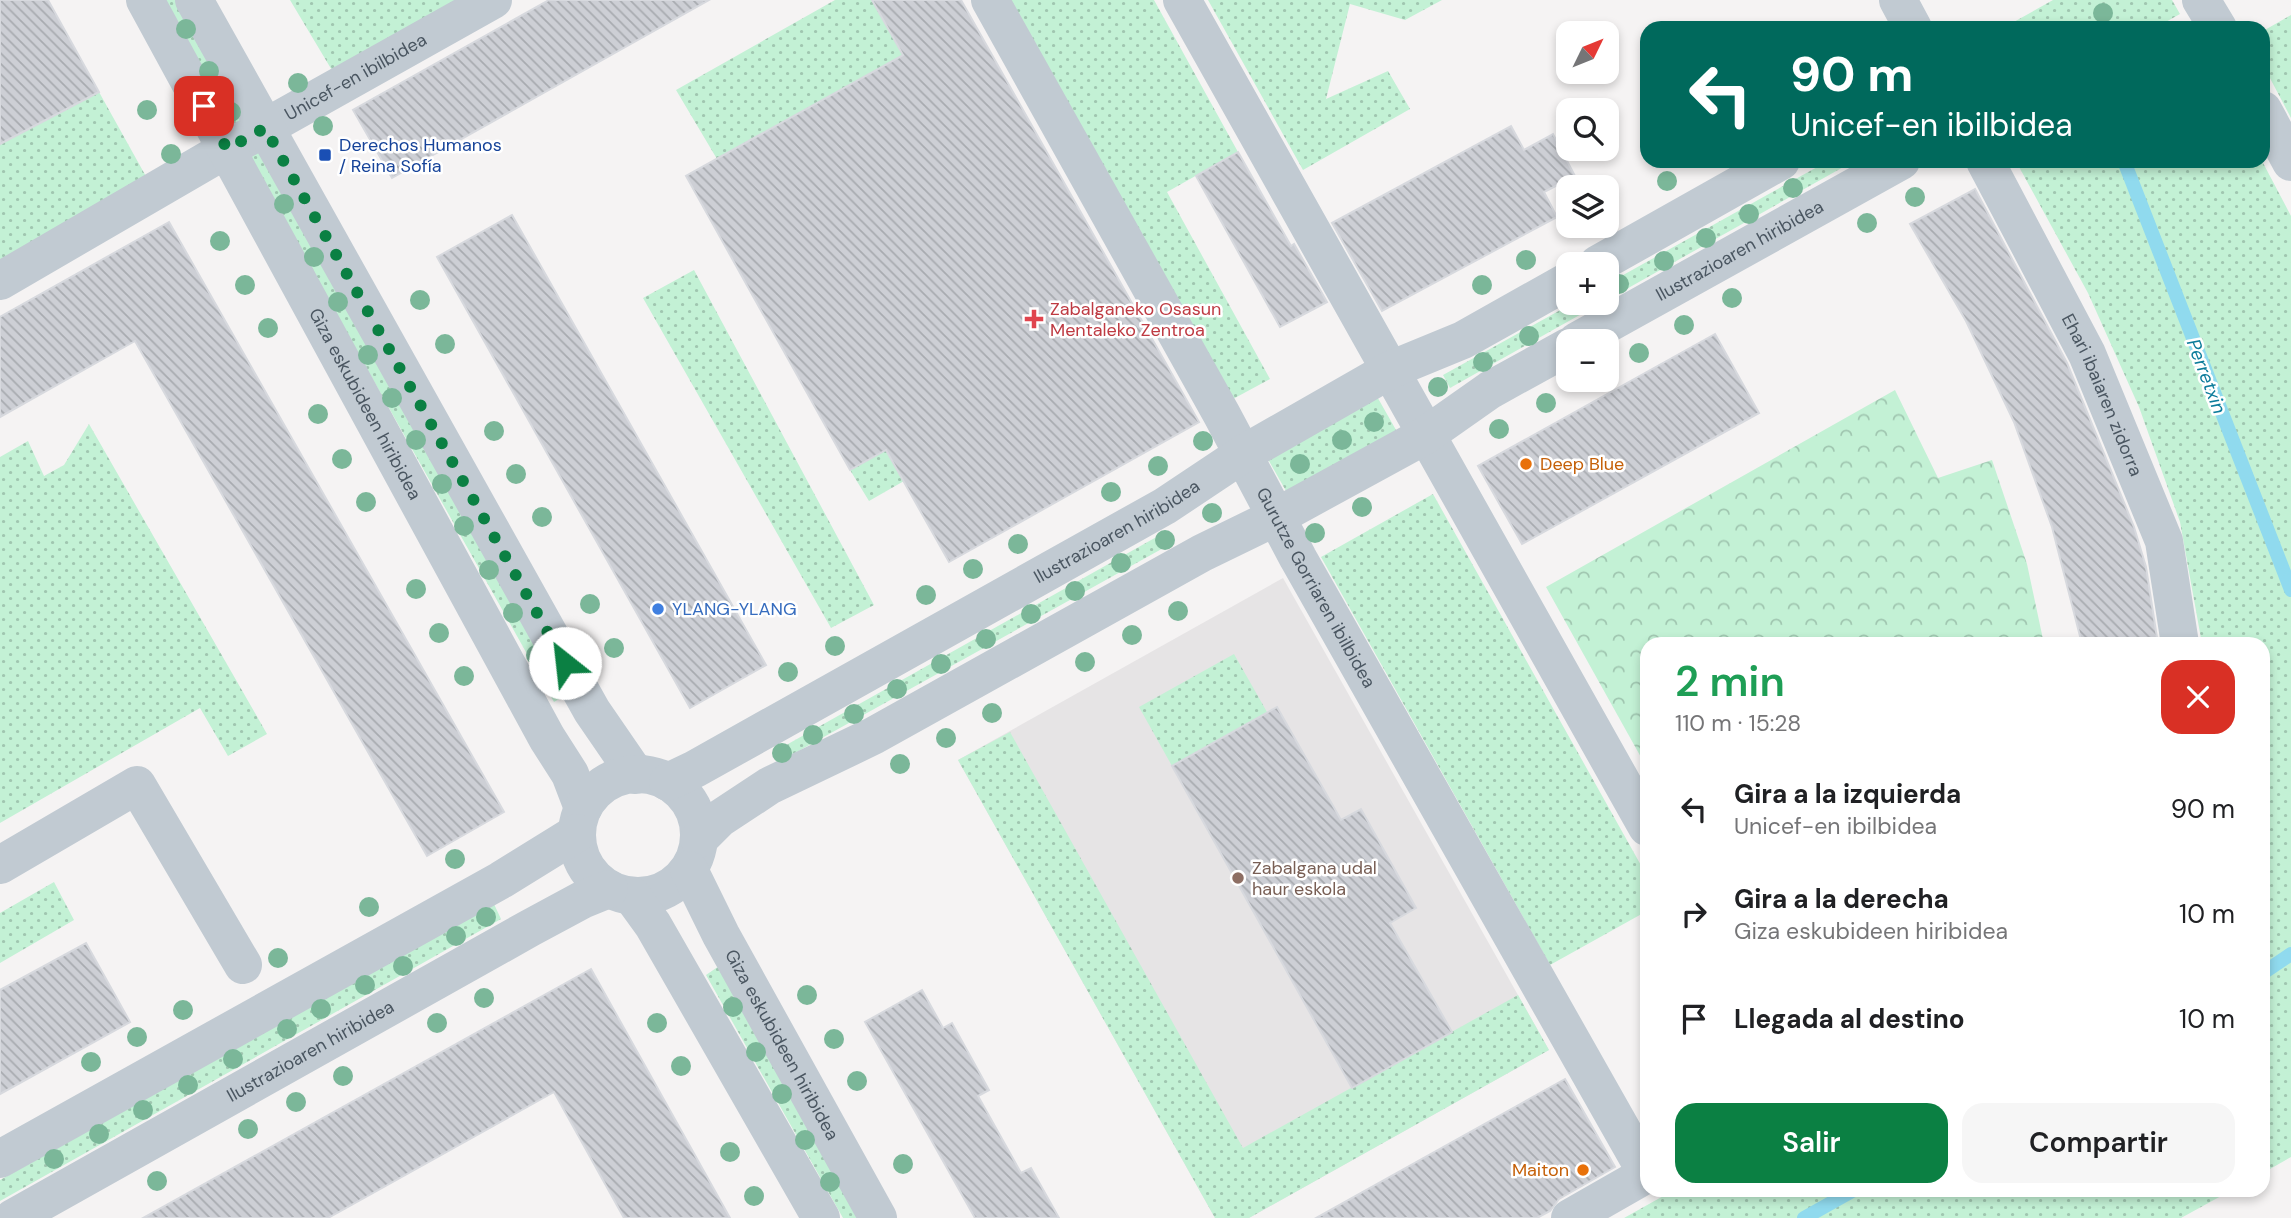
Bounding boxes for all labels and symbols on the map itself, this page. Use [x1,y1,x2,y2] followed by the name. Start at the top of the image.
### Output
[1556,21,1619,84] north arrow
[280,28,431,126] street label: Unicef-en ibilbidea
[174,76,234,136] pin
[339,133,502,178] place label: Derechos Humanos / Reina Sofía
[317,147,333,163] marker: Derechos Humanos / Reina Sofía
[1652,194,1828,307] street label: Ilustrazioaren hiribidea
[1050,297,1221,342] place label: Zabalganeko Osasun Mentaleko Zentroa
[303,304,427,504] street label: Giza eskubideen hiribidea
[1024,309,1044,329] marker: Zabalganeko Osasun Mentaleko Zentroa
[2056,310,2148,480] street label: Ehari ibaiaren zidorra
[2181,335,2232,417] water label: Perretxin
[1540,452,1624,476] place label: Deep Blue
[1518,456,1534,472] marker: Deep Blue
[1029,474,1205,589] street label: Ilustrazioaren hiribidea
[1251,483,1381,692] street label: Gurutze Gorriaren ibilbidea
[672,597,797,621] place label: YLANG-YLANG
[650,601,666,617] marker: YLANG-YLANG
[528,626,602,700] position arrow
[1252,856,1377,901] place label: Zabalgana udal haur eskola
[1230,870,1246,886] marker: Zabalgana udal haur eskola
[719,945,844,1144] street label: Giza eskubideen hiribidea
[222,995,398,1108] street label: Ilustrazioaren hiribidea
[1512,1158,1569,1182] place label: Maiton
[1575,1162,1591,1178] marker: Maiton

